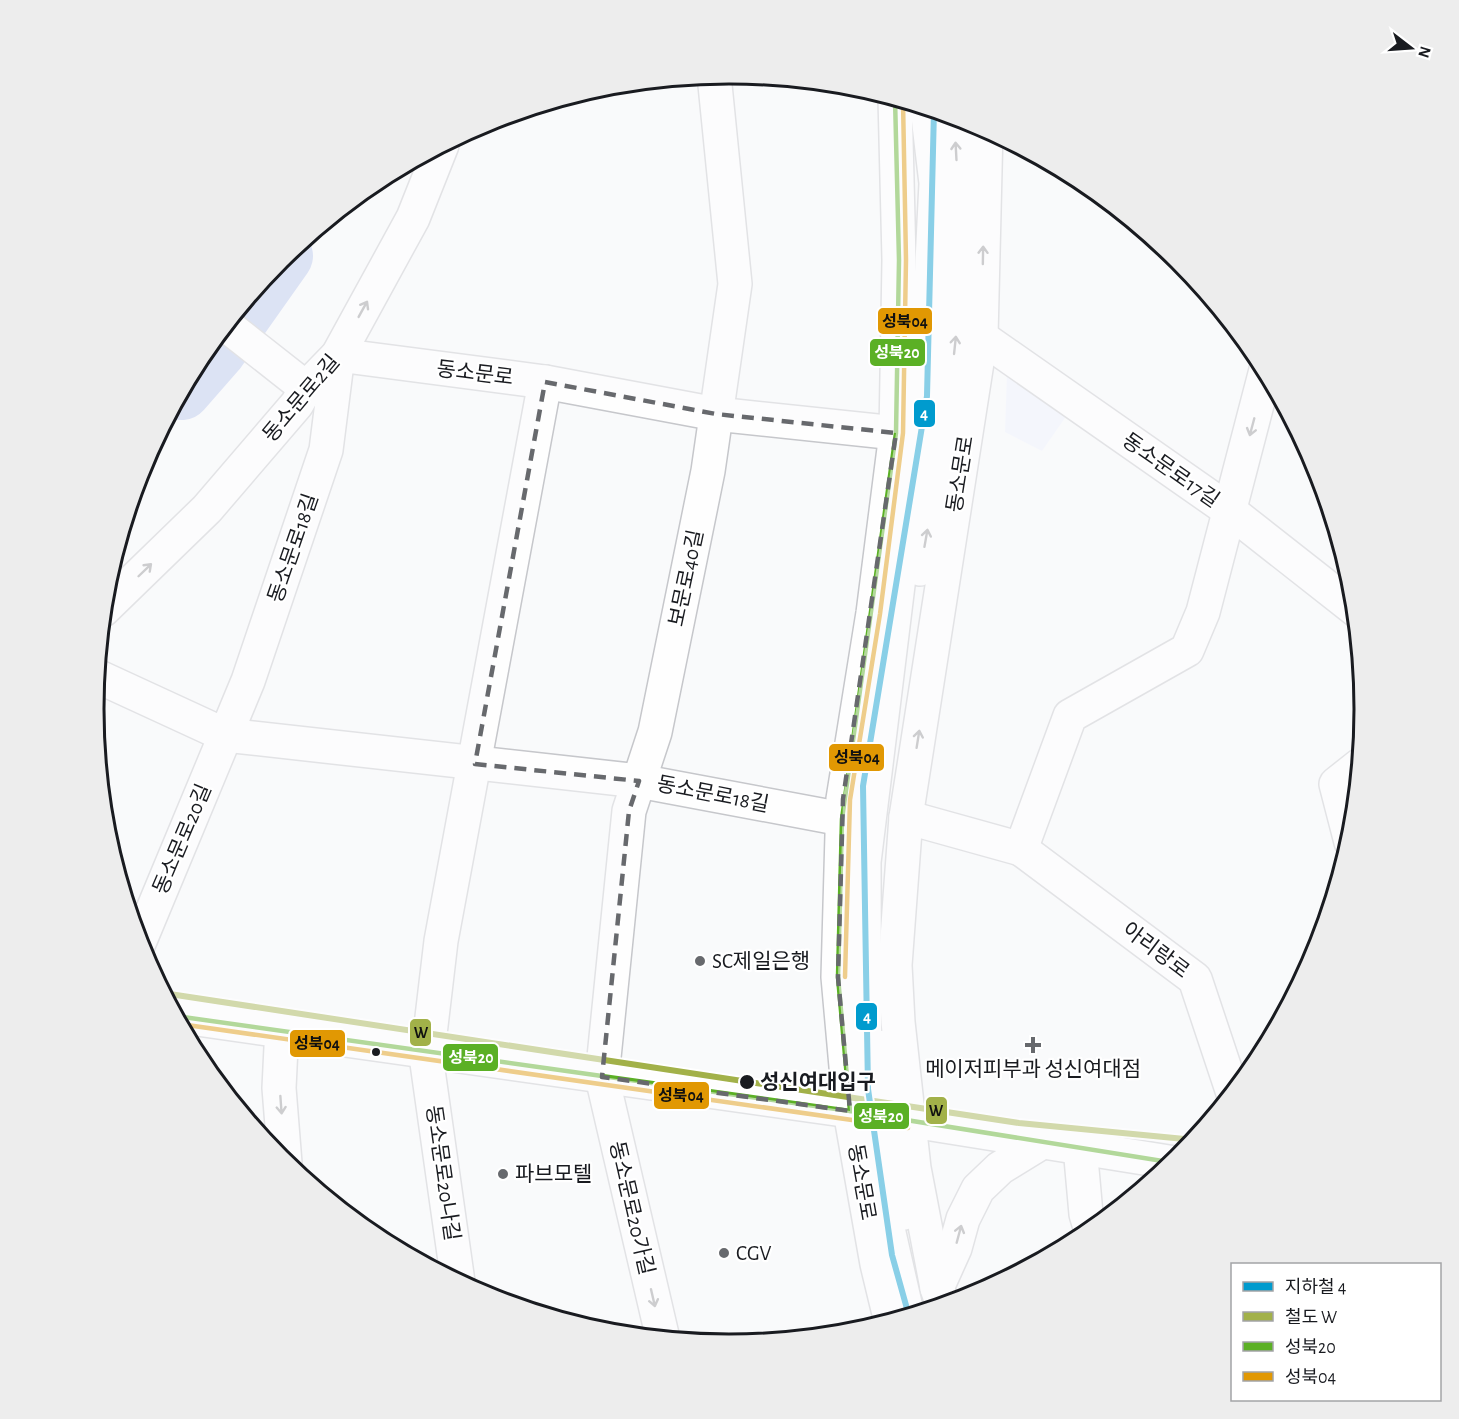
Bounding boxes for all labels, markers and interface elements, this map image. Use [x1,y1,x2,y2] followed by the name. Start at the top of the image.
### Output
[1381,18,1441,78] north arrow
[1415,44,1434,60] text: N
[950,141,961,161] one-way arrow
[977,245,989,265] one-way arrow
[358,300,369,318] one-way arrow
[877,307,933,335] line badge: 성북04
[882,313,928,330] text: 성북04
[950,336,961,356] one-way arrow
[869,338,926,367] line badge: 성북20
[874,344,920,361] text: 성북20
[258,350,344,446] street label: 동소문로2길
[435,358,515,389] street label: 동소문로
[913,399,936,428] line badge: 4
[920,406,928,422] text: 4
[1246,417,1258,436] one-way arrow
[1119,429,1223,511] street label: 동소문로17길
[944,434,977,514] street label: 동소문로
[264,491,322,605] street label: 동소문로18길
[665,528,707,628] street label: 보문로40길
[921,528,932,548] one-way arrow
[138,562,153,577] one-way arrow
[913,729,924,749] one-way arrow
[828,743,885,772] line badge: 성북04
[834,749,880,766] text: 성북04
[655,772,771,816] street label: 동소문로18길
[149,781,215,897] street label: 동소문로20길
[1119,918,1193,982] street label: 아리랑로
[712,950,810,972] place label: SC제일은행
[693,954,707,968] marker: SC제일은행
[855,1002,878,1031] line badge: 4
[863,1009,871,1025] text: 4
[409,1018,432,1047] line badge: W
[414,1025,429,1041] text: W
[289,1029,346,1058] line badge: 성북04
[294,1035,340,1052] text: 성북04
[1024,1036,1042,1054] marker: 메이저피부과 성신여대점
[442,1043,499,1072] line badge: 성북20
[370,1046,382,1058] unlabelled marker
[448,1049,494,1066] text: 성북20
[925,1058,1141,1080] place label: 메이저피부과 성신여대점
[760,1071,876,1093] place label: 성신여대입구
[738,1073,756,1091] marker: 성신여대입구
[653,1081,710,1110] line badge: 성북04
[658,1087,704,1104] text: 성북04
[275,1095,286,1114] one-way arrow
[925,1096,948,1125] line badge: W
[853,1102,910,1130] line badge: 성북20
[929,1103,944,1119] text: W
[423,1104,463,1242] street label: 동소문로20나길
[858,1108,904,1125] text: 성북20
[606,1139,658,1277] street label: 동소문로20가길
[844,1142,879,1222] street label: 동소문로
[515,1163,592,1185] place label: 파브모텔
[496,1167,510,1181] marker: 파브모텔
[954,1225,965,1244] one-way arrow
[736,1243,771,1264] place label: CGV
[717,1246,731,1260] marker: CGV
[1231,1263,1441,1401] legend
[1285,1277,1347,1297] text: 지하철 4
[648,1288,660,1307] one-way arrow
[1285,1308,1337,1327] text: 철도 W
[1285,1338,1336,1357] text: 성북20
[1285,1368,1337,1387] text: 성북04

